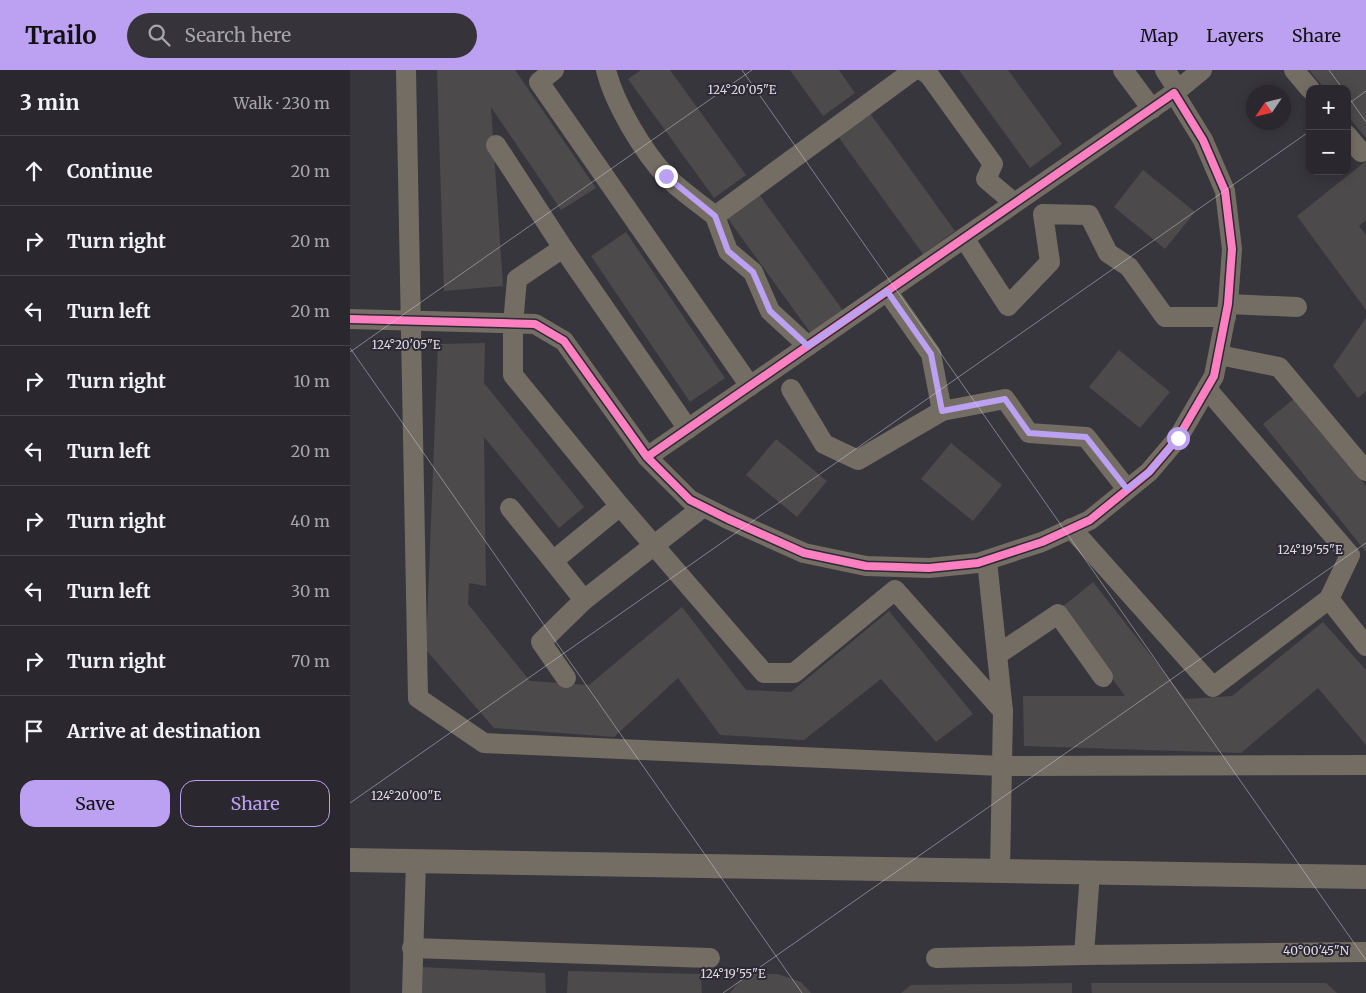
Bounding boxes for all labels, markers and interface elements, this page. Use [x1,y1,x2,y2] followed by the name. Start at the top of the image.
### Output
[127,13,477,58] search box
[25,20,97,51] text: Trailo
[145,21,173,49] icon: search
[185,23,291,47] text: Search here
[1140,24,1178,47] text: Map
[1206,24,1264,47] text: Layers
[1292,24,1341,47] text: Share
[708,82,777,97] text: 124°20'05"E
[1246,85,1291,130] north arrow
[1306,85,1351,175] map controls
[1306,85,1351,130] button: +
[20,89,79,116] text: 3 min
[234,93,330,113] text: Walk · 230 m
[1306,130,1351,175] button: −
[20,157,48,185] icon: ahead
[67,159,153,183] text: Continue
[291,161,330,181] text: 20 m
[655,165,678,188] route end
[20,227,48,255] icon: right
[67,229,166,253] text: Turn right
[291,231,330,251] text: 20 m
[20,297,48,325] icon: left
[67,299,151,323] text: Turn left
[291,301,330,321] text: 20 m
[372,337,441,352] text: 124°20'05"E
[20,367,48,395] icon: right
[67,369,166,393] text: Turn right
[293,371,330,391] text: 10 m
[1167,427,1190,450] route start
[20,437,48,465] icon: left
[67,439,151,463] text: Turn left
[291,441,330,461] text: 20 m
[20,507,48,535] icon: right
[67,509,166,533] text: Turn right
[290,511,330,531] text: 40 m
[1278,542,1343,557] text: 124°19'55"E
[20,577,48,605] icon: left
[67,579,151,603] text: Turn left
[291,581,330,601] text: 30 m
[20,647,48,675] icon: right
[67,649,166,673] text: Turn right
[291,651,330,671] text: 70 m
[20,717,48,745] icon: arrive
[67,719,261,743] text: Arrive at destination
[20,780,170,827] button: Save
[180,780,330,827] button: Share
[371,788,441,803] text: 124°20'00"E
[1283,943,1350,958] text: 40°00'45"N
[701,966,766,981] text: 124°19'55"E

